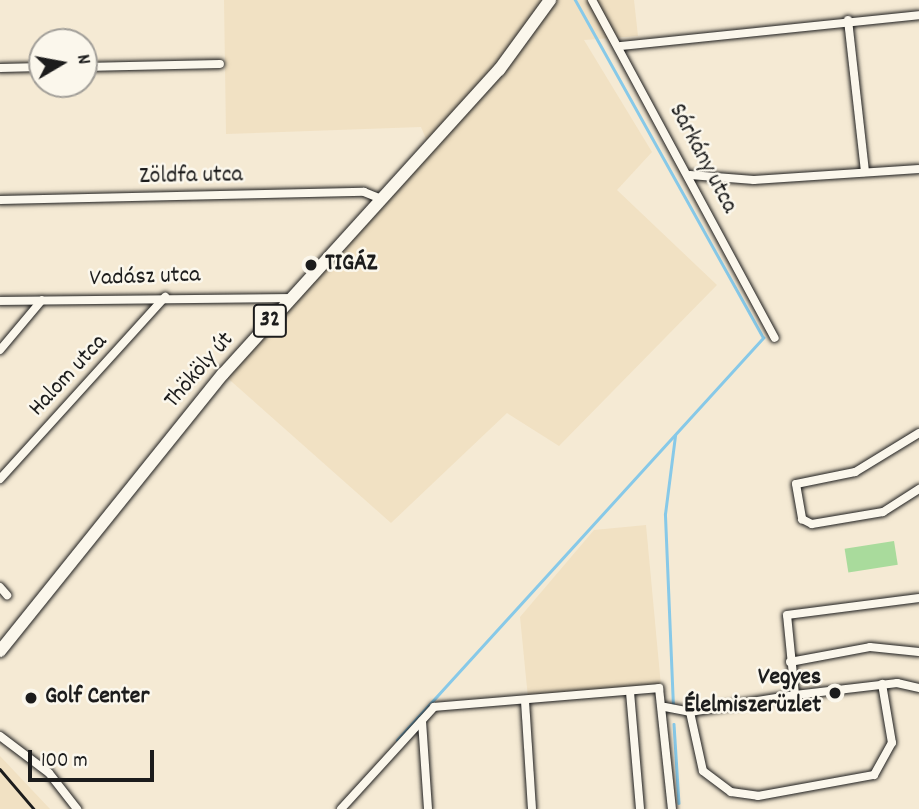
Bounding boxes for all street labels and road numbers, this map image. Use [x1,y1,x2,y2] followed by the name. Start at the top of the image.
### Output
[661,99,743,219] street label: Sárkány utca
[139,162,243,192] street label: Zöldfa utca
[89,262,201,294] street label: Vadász utca
[252,302,288,340] road number: 32
[159,327,241,415] street label: Thököly út
[24,329,114,423] street label: Halom utca

